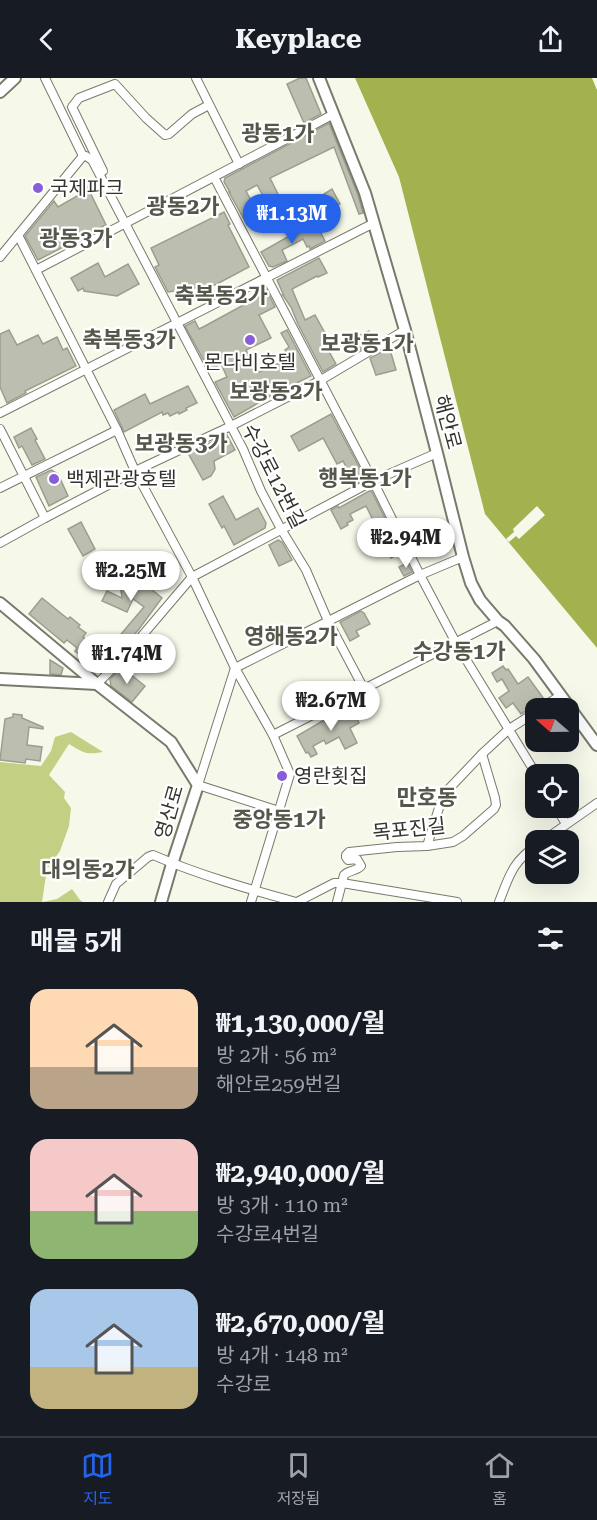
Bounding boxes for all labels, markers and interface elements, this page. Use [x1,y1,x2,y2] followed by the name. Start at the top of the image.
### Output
[30,23,63,56] icon: back
[235,23,362,55] text: Keyplace
[534,23,567,56] icon: share
[241,121,315,146] district label: 광동1가
[50,176,124,200] place label: 국제파크
[31,181,45,195] marker: 국제파크
[146,194,220,219] district label: 광동2가
[243,194,341,245] pin: ₩1.13M
[257,201,327,225] text: ₩1.13M
[39,226,113,251] district label: 광동3가
[174,283,268,308] district label: 축복동2가
[82,327,176,352] district label: 축복동3가
[320,331,414,356] district label: 보광동1가
[243,333,257,347] marker: 몬다비호텔
[204,350,296,374] place label: 몬다비호텔
[229,379,323,404] district label: 보광동2가
[429,392,467,452] street label: 해안로
[237,420,311,532] street label: 수강로12번길
[134,431,228,456] district label: 보광동3가
[318,466,412,491] district label: 행복동1가
[66,467,176,491] place label: 백제관광호텔
[47,472,61,486] marker: 백제관광호텔
[357,518,455,569] pin: ₩2.94M
[371,525,441,549] text: ₩2.94M
[82,551,180,602] pin: ₩2.25M
[96,558,166,582] text: ₩2.25M
[244,624,338,649] district label: 영해동2가
[78,634,176,685] pin: ₩1.74M
[412,639,506,664] district label: 수강동1가
[92,641,162,665] text: ₩1.74M
[282,681,380,732] pin: ₩2.67M
[296,688,366,712] text: ₩2.67M
[525,698,579,752] north arrow
[525,698,579,884] map controls
[294,764,368,788] place label: 영란횟집
[525,764,579,818] button: locate
[275,769,289,783] marker: 영란횟집
[150,782,188,842] street label: 영산로
[397,785,457,810] district label: 만호동
[232,807,326,832] district label: 중앙동1가
[371,813,447,845] street label: 목포진길
[525,830,579,884] button: layers
[41,857,135,882] district label: 대의동2가
[534,922,567,955] icon: filters
[30,926,123,956] text: 매물 5개
[216,1008,385,1038] text: ₩1,130,000/월
[78,1013,150,1085] icon: home
[216,1043,336,1067] text: 방 2개 · 56 m²
[216,1072,342,1096] text: 해안로259번길
[216,1158,385,1188] text: ₩2,940,000/월
[78,1163,150,1235] icon: home
[216,1193,348,1217] text: 방 3개 · 110 m²
[216,1222,319,1246] text: 수강로4번길
[216,1308,385,1338] text: ₩2,670,000/월
[78,1313,150,1385] icon: home
[216,1343,348,1367] text: 방 4개 · 148 m²
[216,1372,271,1396] text: 수강로
[81,1449,114,1509] tab: 지도
[276,1449,321,1509] tab: 저장됨
[483,1449,516,1509] tab: 홈

